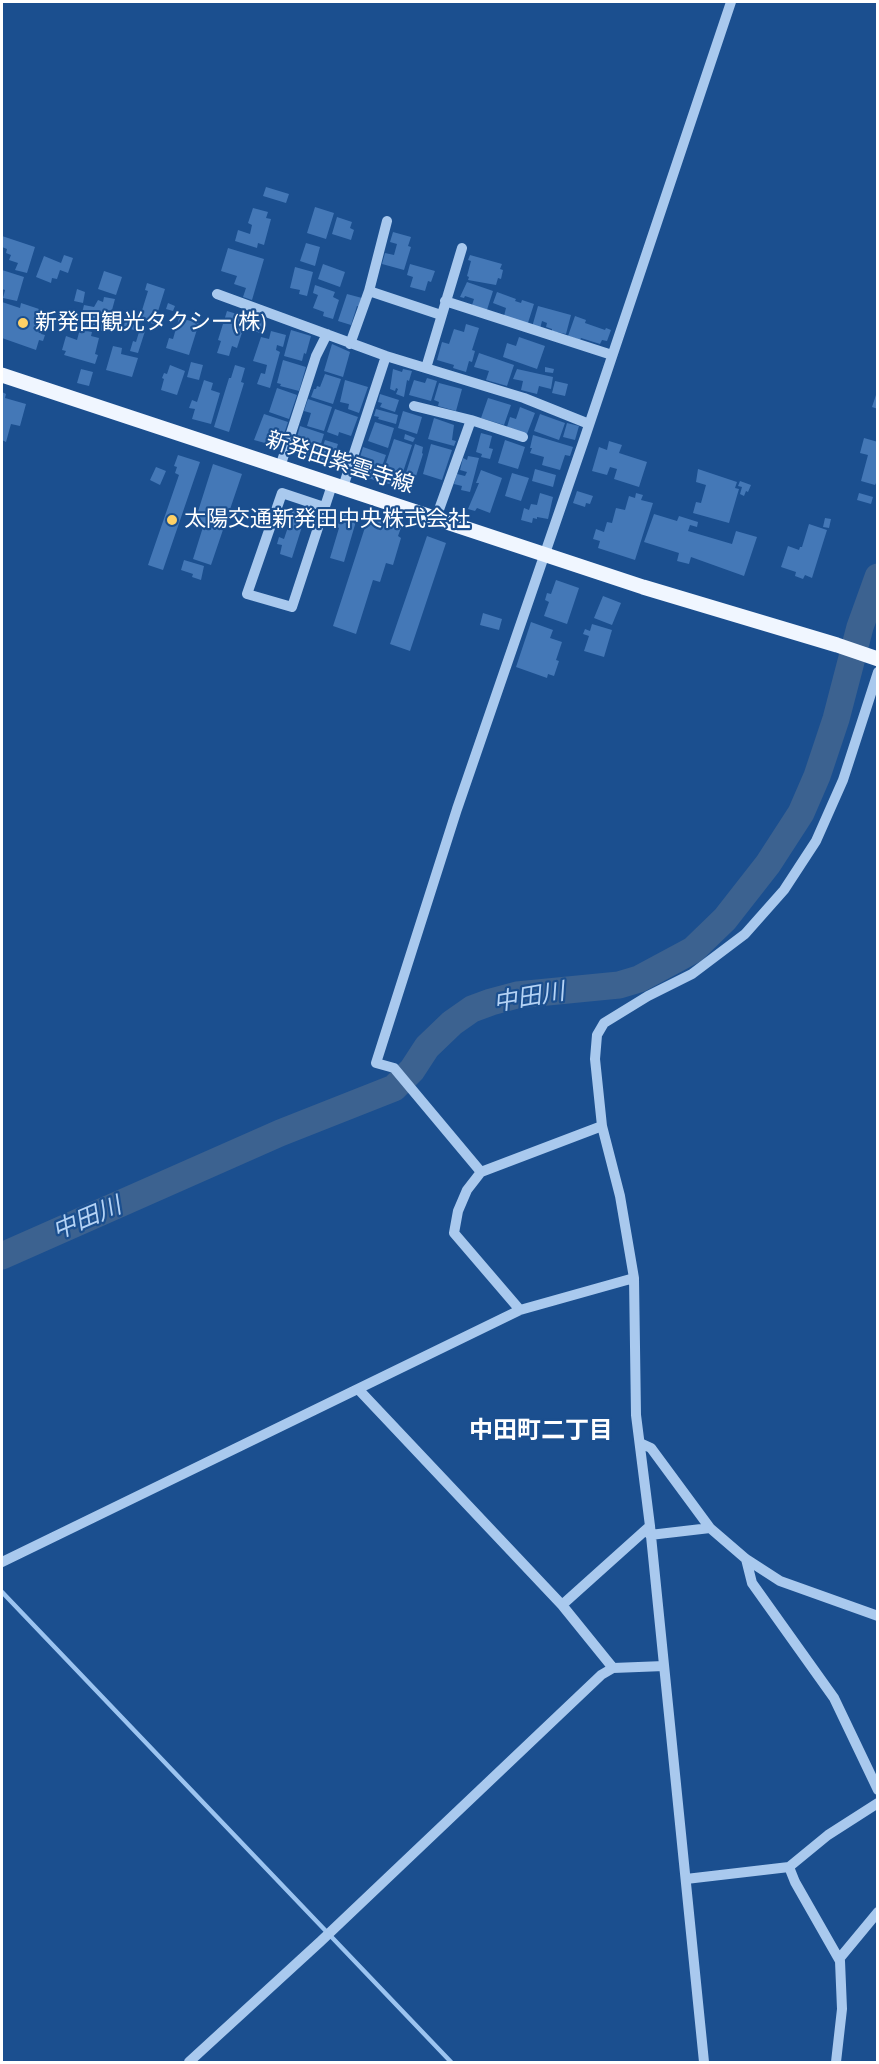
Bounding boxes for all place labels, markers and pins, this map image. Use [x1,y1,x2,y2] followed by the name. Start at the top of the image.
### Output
[35,310,265,336] place label: 新発田観光タクシー(株)
[16,316,30,330] marker: 新発田観光タクシー(株)
[184,507,470,533] place label: 太陽交通新発田中央株式会社
[165,513,179,527] marker: 太陽交通新発田中央株式会社

